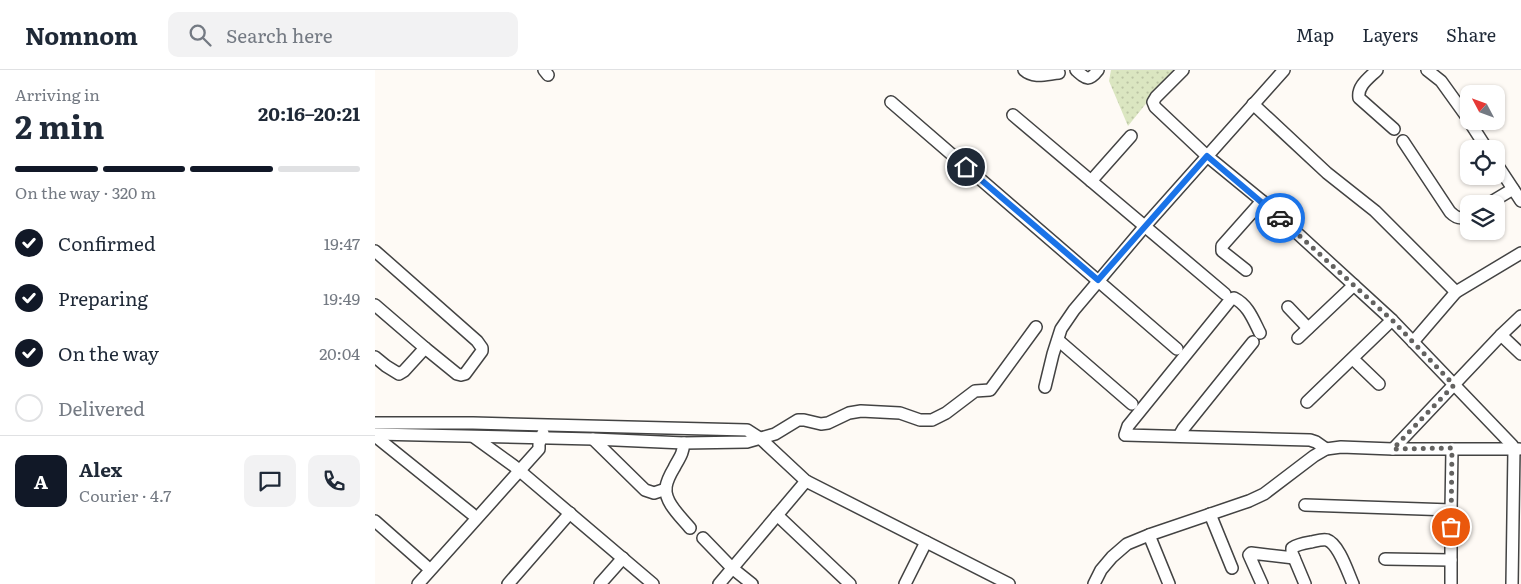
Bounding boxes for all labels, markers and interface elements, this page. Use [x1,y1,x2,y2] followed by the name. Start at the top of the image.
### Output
[168,12,518,57] search box
[25,17,138,52] text: Nomnom
[186,21,214,49] icon: search
[226,21,333,49] text: Search here
[1296,21,1334,48] text: Map
[1362,21,1418,48] text: Layers
[1446,21,1496,48] text: Share
[15,82,100,106] text: Arriving in
[1460,85,1505,130] north arrow
[1460,85,1505,240] map controls
[258,99,360,127] text: 20:16–20:21
[15,101,104,149] text: 2 min
[1460,140,1505,185] button: locate
[945,146,987,188] pin
[952,153,980,181] icon: home
[15,180,156,204] text: On the way · 320 m
[1255,193,1305,243] courier
[1460,195,1505,240] button: layers
[1266,204,1294,232] icon: car
[15,229,43,257] icon: check
[58,229,156,257] text: Confirmed
[324,231,360,255] text: 19:47
[15,284,43,312] icon: check
[58,284,148,312] text: Preparing
[323,286,360,310] text: 19:49
[15,339,43,367] icon: check
[58,339,159,367] text: On the way
[319,341,360,365] text: 20:04
[58,394,145,422] text: Delivered
[79,455,122,483] text: Alex
[244,455,296,507] button: chat
[308,455,360,507] button: phone
[34,467,48,495] text: A
[79,483,171,507] text: Courier · 4.7
[1430,506,1472,548] pin
[1437,513,1465,541] icon: bag

